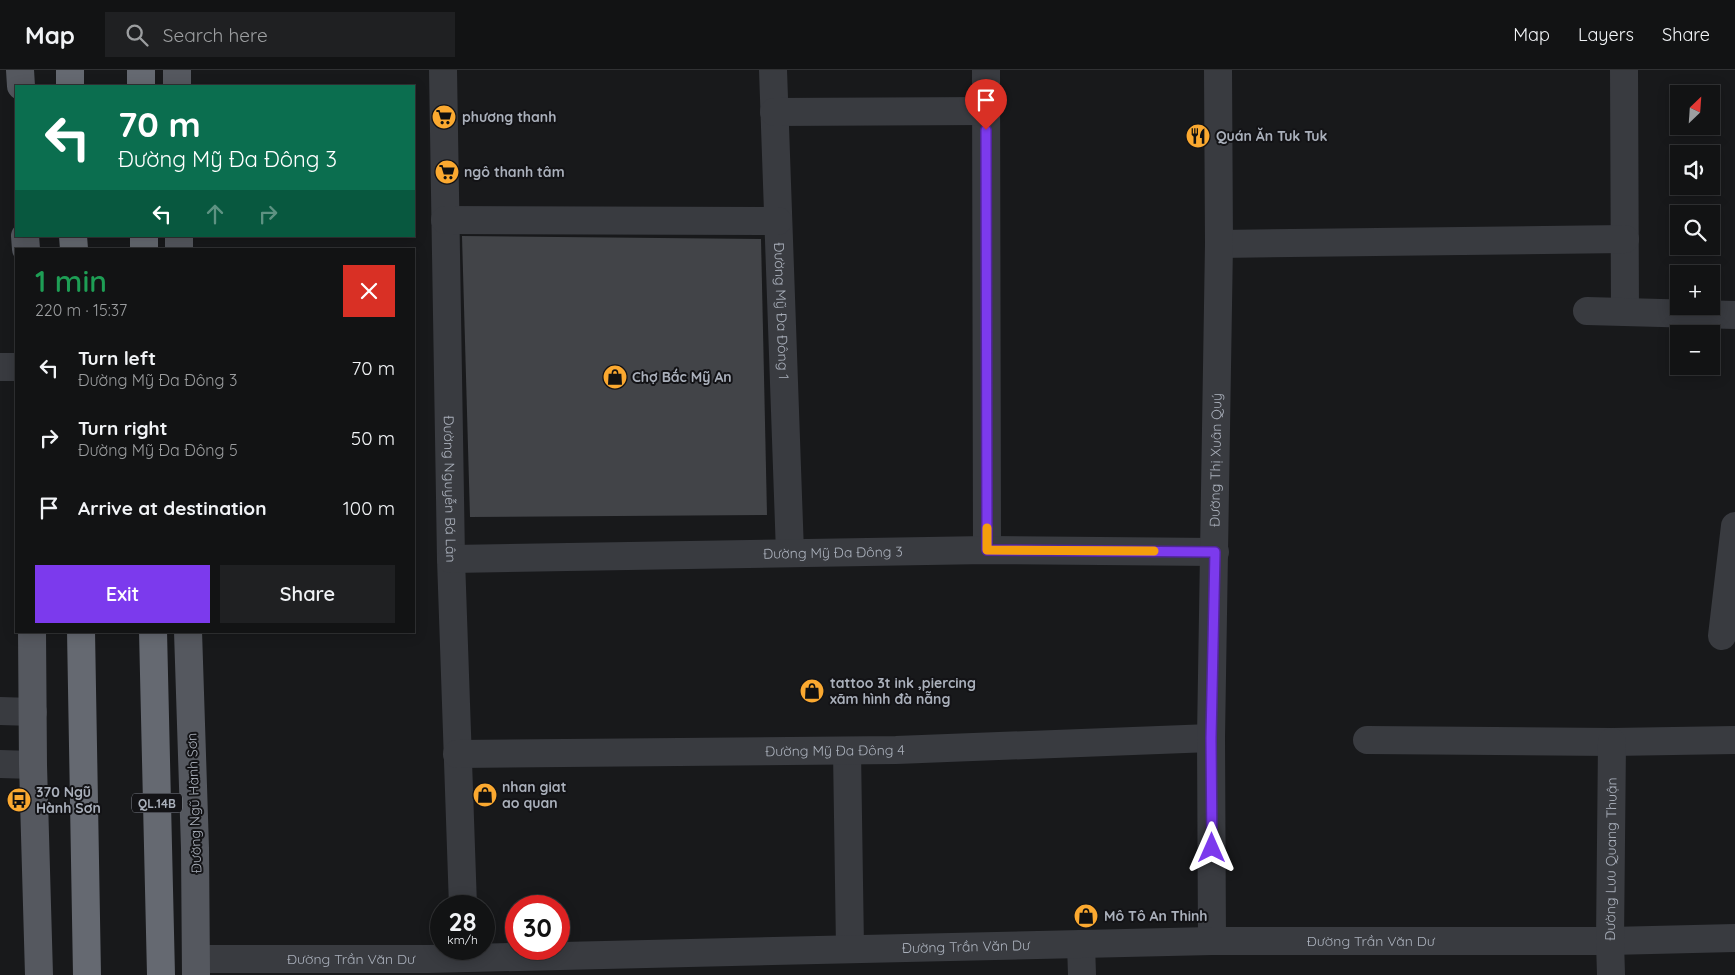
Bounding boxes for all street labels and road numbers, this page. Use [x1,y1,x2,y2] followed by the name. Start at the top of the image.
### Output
[770,242,793,380] street label: Đường Mỹ Đa Đông 1
[1205,393,1226,527] street label: Đường Thị Xuân Quý
[440,415,460,563] street label: Đường Nguyễn Bá Lân
[763,542,903,563] street label: Đường Mỹ Đa Đông 3
[183,732,205,874] street label: Đường Ngũ Hành Sơn
[765,741,905,760] street label: Đường Mỹ Đa Đông 4
[1601,777,1621,941] street label: Đường Lưu Quang Thuận
[132,794,182,812] road number: QL.14B
[1307,932,1436,950] street label: Đường Trần Văn Dư
[902,936,1031,957] street label: Đường Trần Văn Dư
[287,950,416,968] street label: Đường Trần Văn Dư

